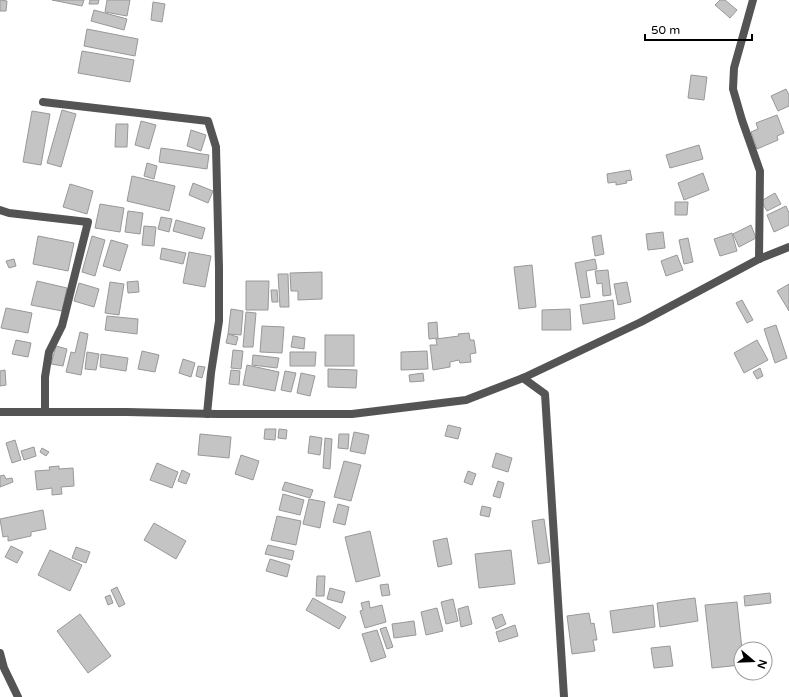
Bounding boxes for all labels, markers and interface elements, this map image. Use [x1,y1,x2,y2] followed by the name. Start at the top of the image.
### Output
[645,16,752,42] scale bar
[651,23,680,37] text: 50 m
[733,641,773,681] north arrow
[754,658,770,670] text: N

